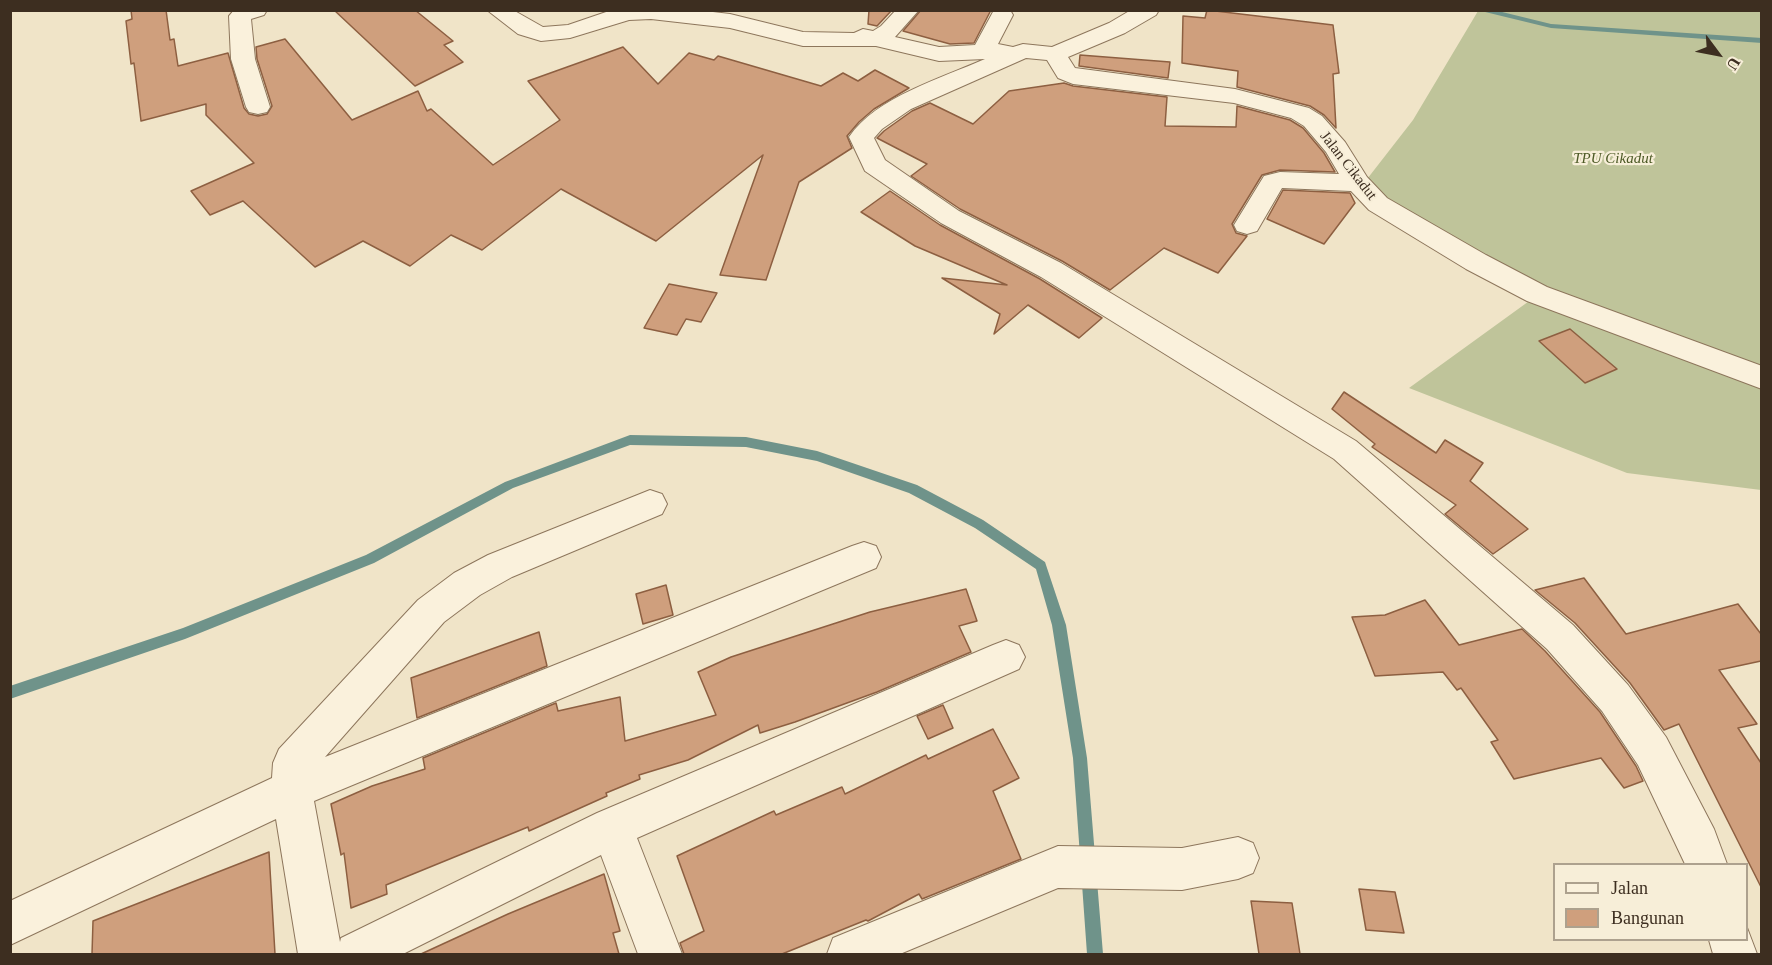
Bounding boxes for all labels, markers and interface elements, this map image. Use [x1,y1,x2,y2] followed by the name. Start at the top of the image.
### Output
[1688,24,1748,84] north arrow
[1723,54,1744,73] text: U
[1316,128,1380,204] street label: Jalan Cikadut
[1573,150,1653,168] park label: TPU Cikadut
[1553,863,1748,941] legend
[1611,878,1648,898] text: Jalan
[1611,908,1684,928] text: Bangunan

